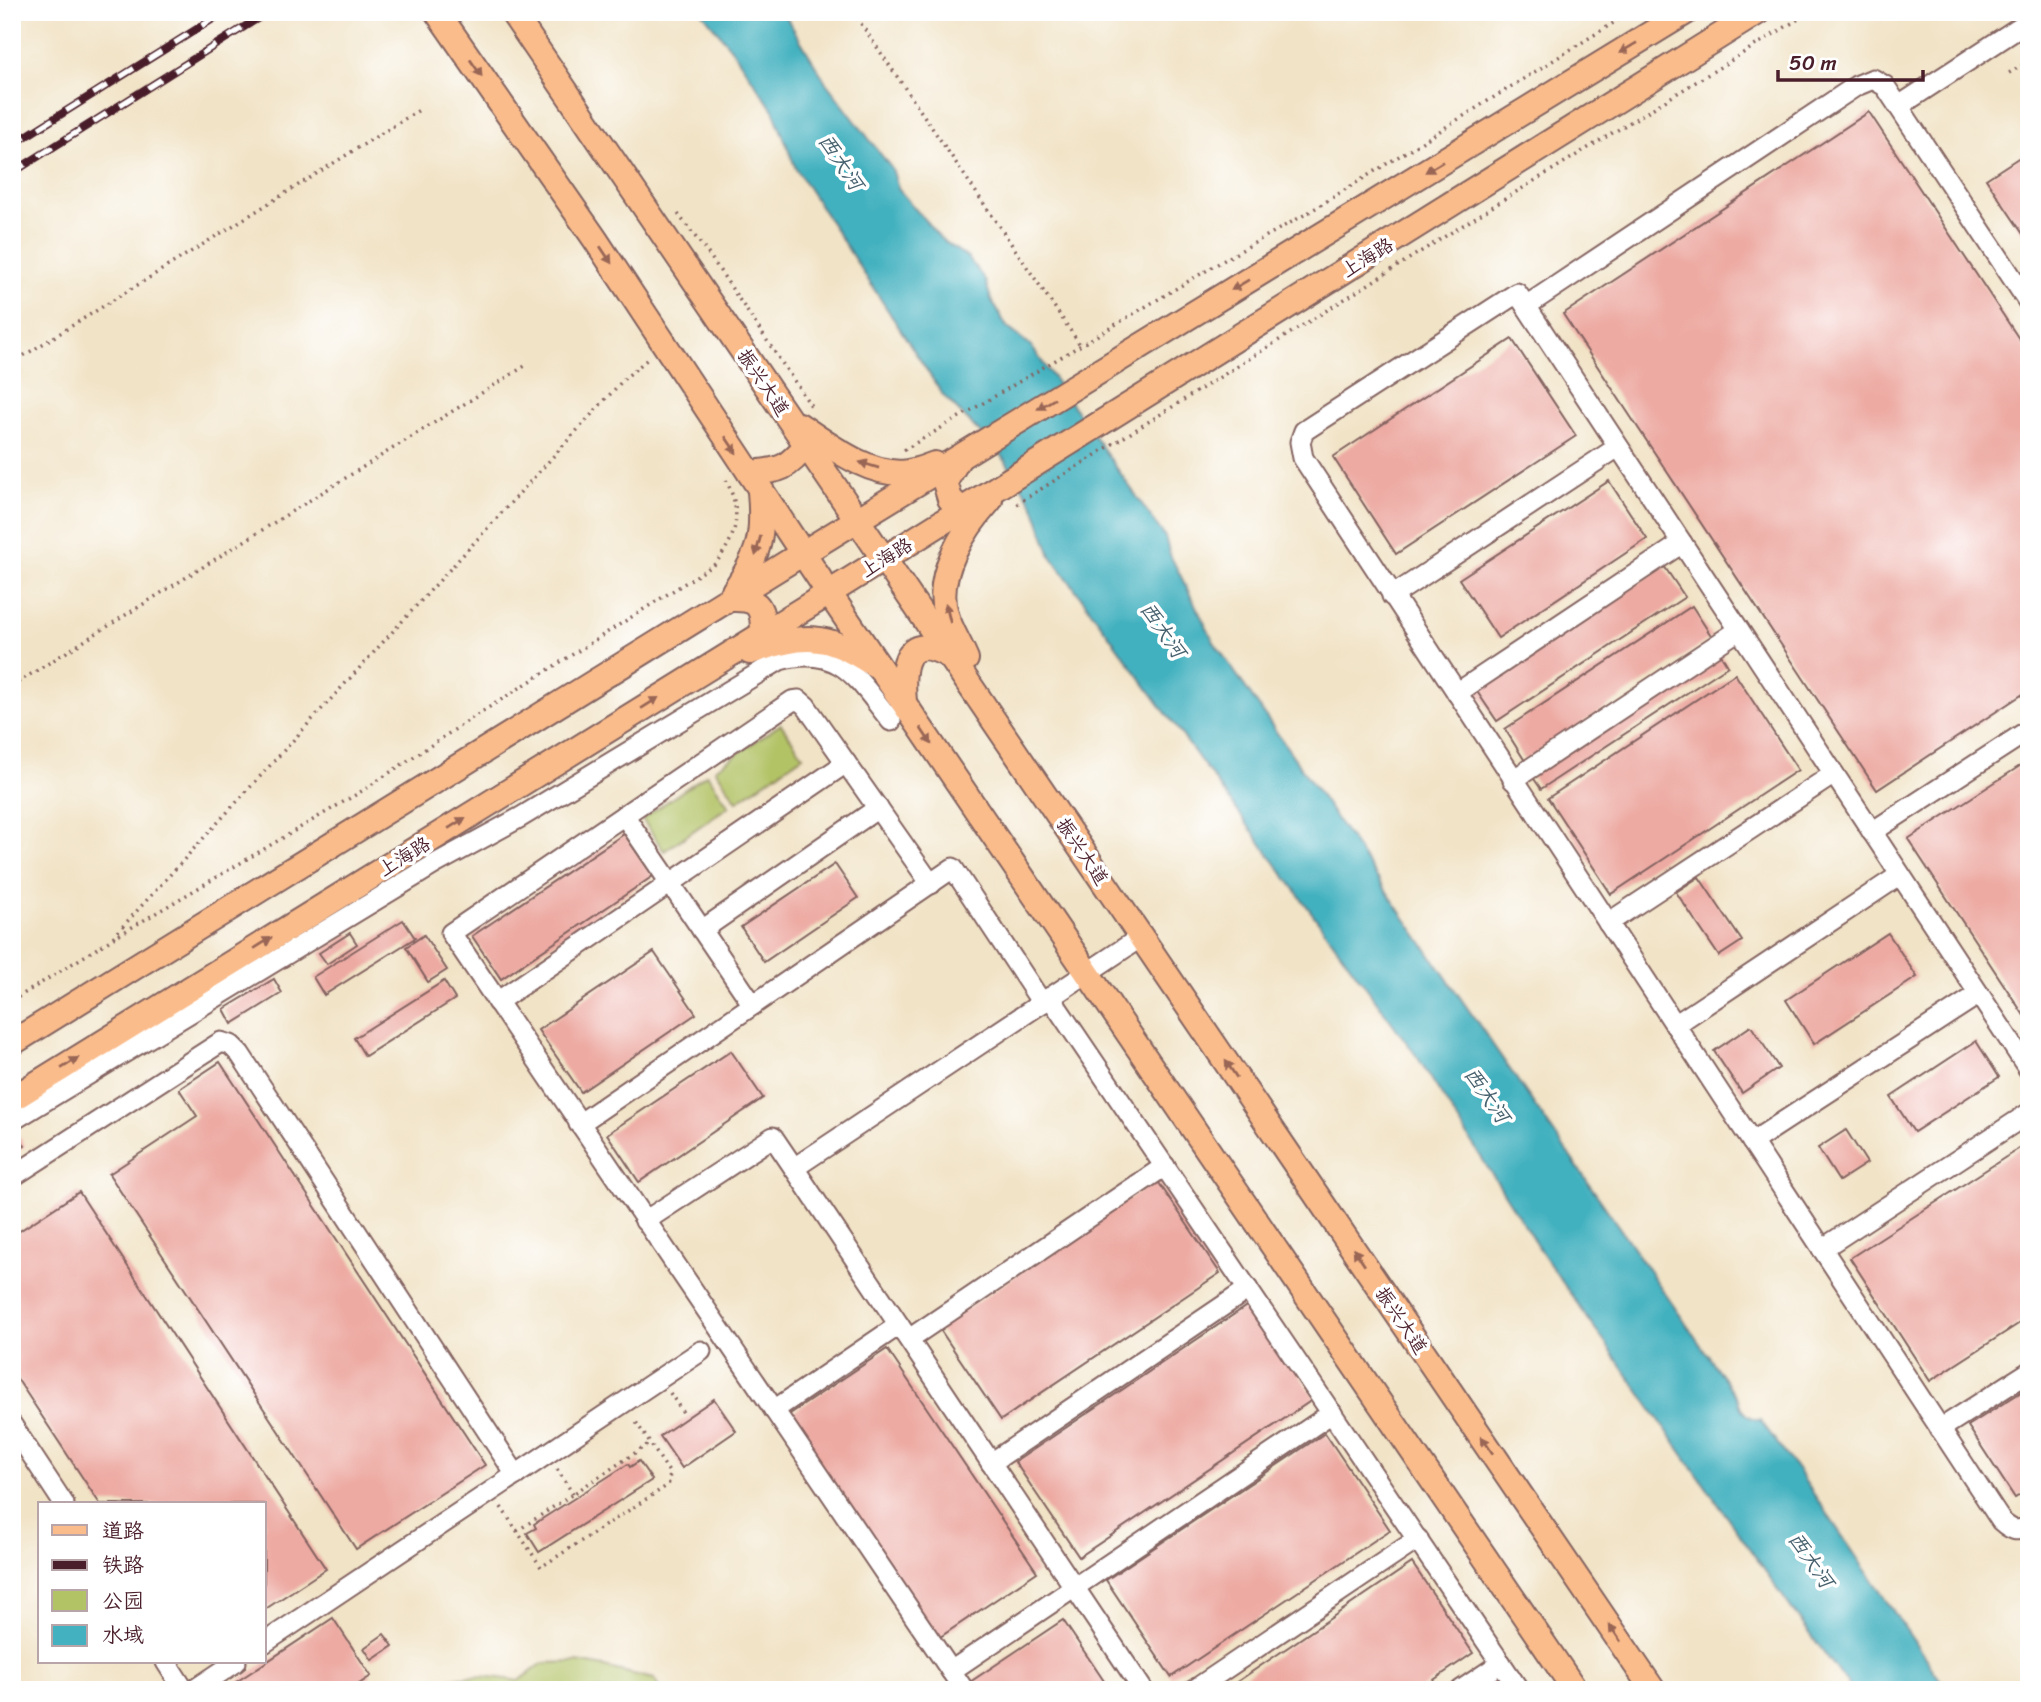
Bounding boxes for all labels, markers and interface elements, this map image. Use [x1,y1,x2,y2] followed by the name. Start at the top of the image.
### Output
[1778,38,1924,82] scale bar
[1619,41,1638,54] one-way arrow
[1789,44,1837,82] text: 50 m
[469,59,483,77] one-way arrow
[808,125,876,201] water label: 西大河
[1424,160,1444,173] one-way arrow
[1334,228,1400,287] street label: 上海路
[599,246,612,265] one-way arrow
[1230,279,1250,292] one-way arrow
[729,342,799,423] street label: 振兴大道
[1036,398,1055,411] one-way arrow
[725,435,738,455] one-way arrow
[859,460,880,470] one-way arrow
[853,528,919,587] street label: 上海路
[752,536,762,557] one-way arrow
[1129,593,1198,669] water label: 西大河
[942,602,953,624] one-way arrow
[640,697,659,710] one-way arrow
[920,726,933,746] one-way arrow
[1048,811,1118,892] street label: 振兴大道
[447,817,466,830] one-way arrow
[371,827,437,886] street label: 上海路
[254,937,273,950] one-way arrow
[61,1057,80,1070] one-way arrow
[1453,1058,1522,1134] water label: 西大河
[1224,1060,1238,1078] one-way arrow
[1352,1248,1366,1266] one-way arrow
[1367,1280,1437,1361] street label: 振兴大道
[1480,1436,1494,1454] one-way arrow
[38,1502,266,1664] legend
[102,1512,144,1550] text: 道路
[1777,1523,1846,1599] water label: 西大河
[102,1546,144,1584] text: 铁路
[102,1582,144,1620] text: 公园
[102,1616,144,1654] text: 水域
[1608,1624,1622,1642] one-way arrow

